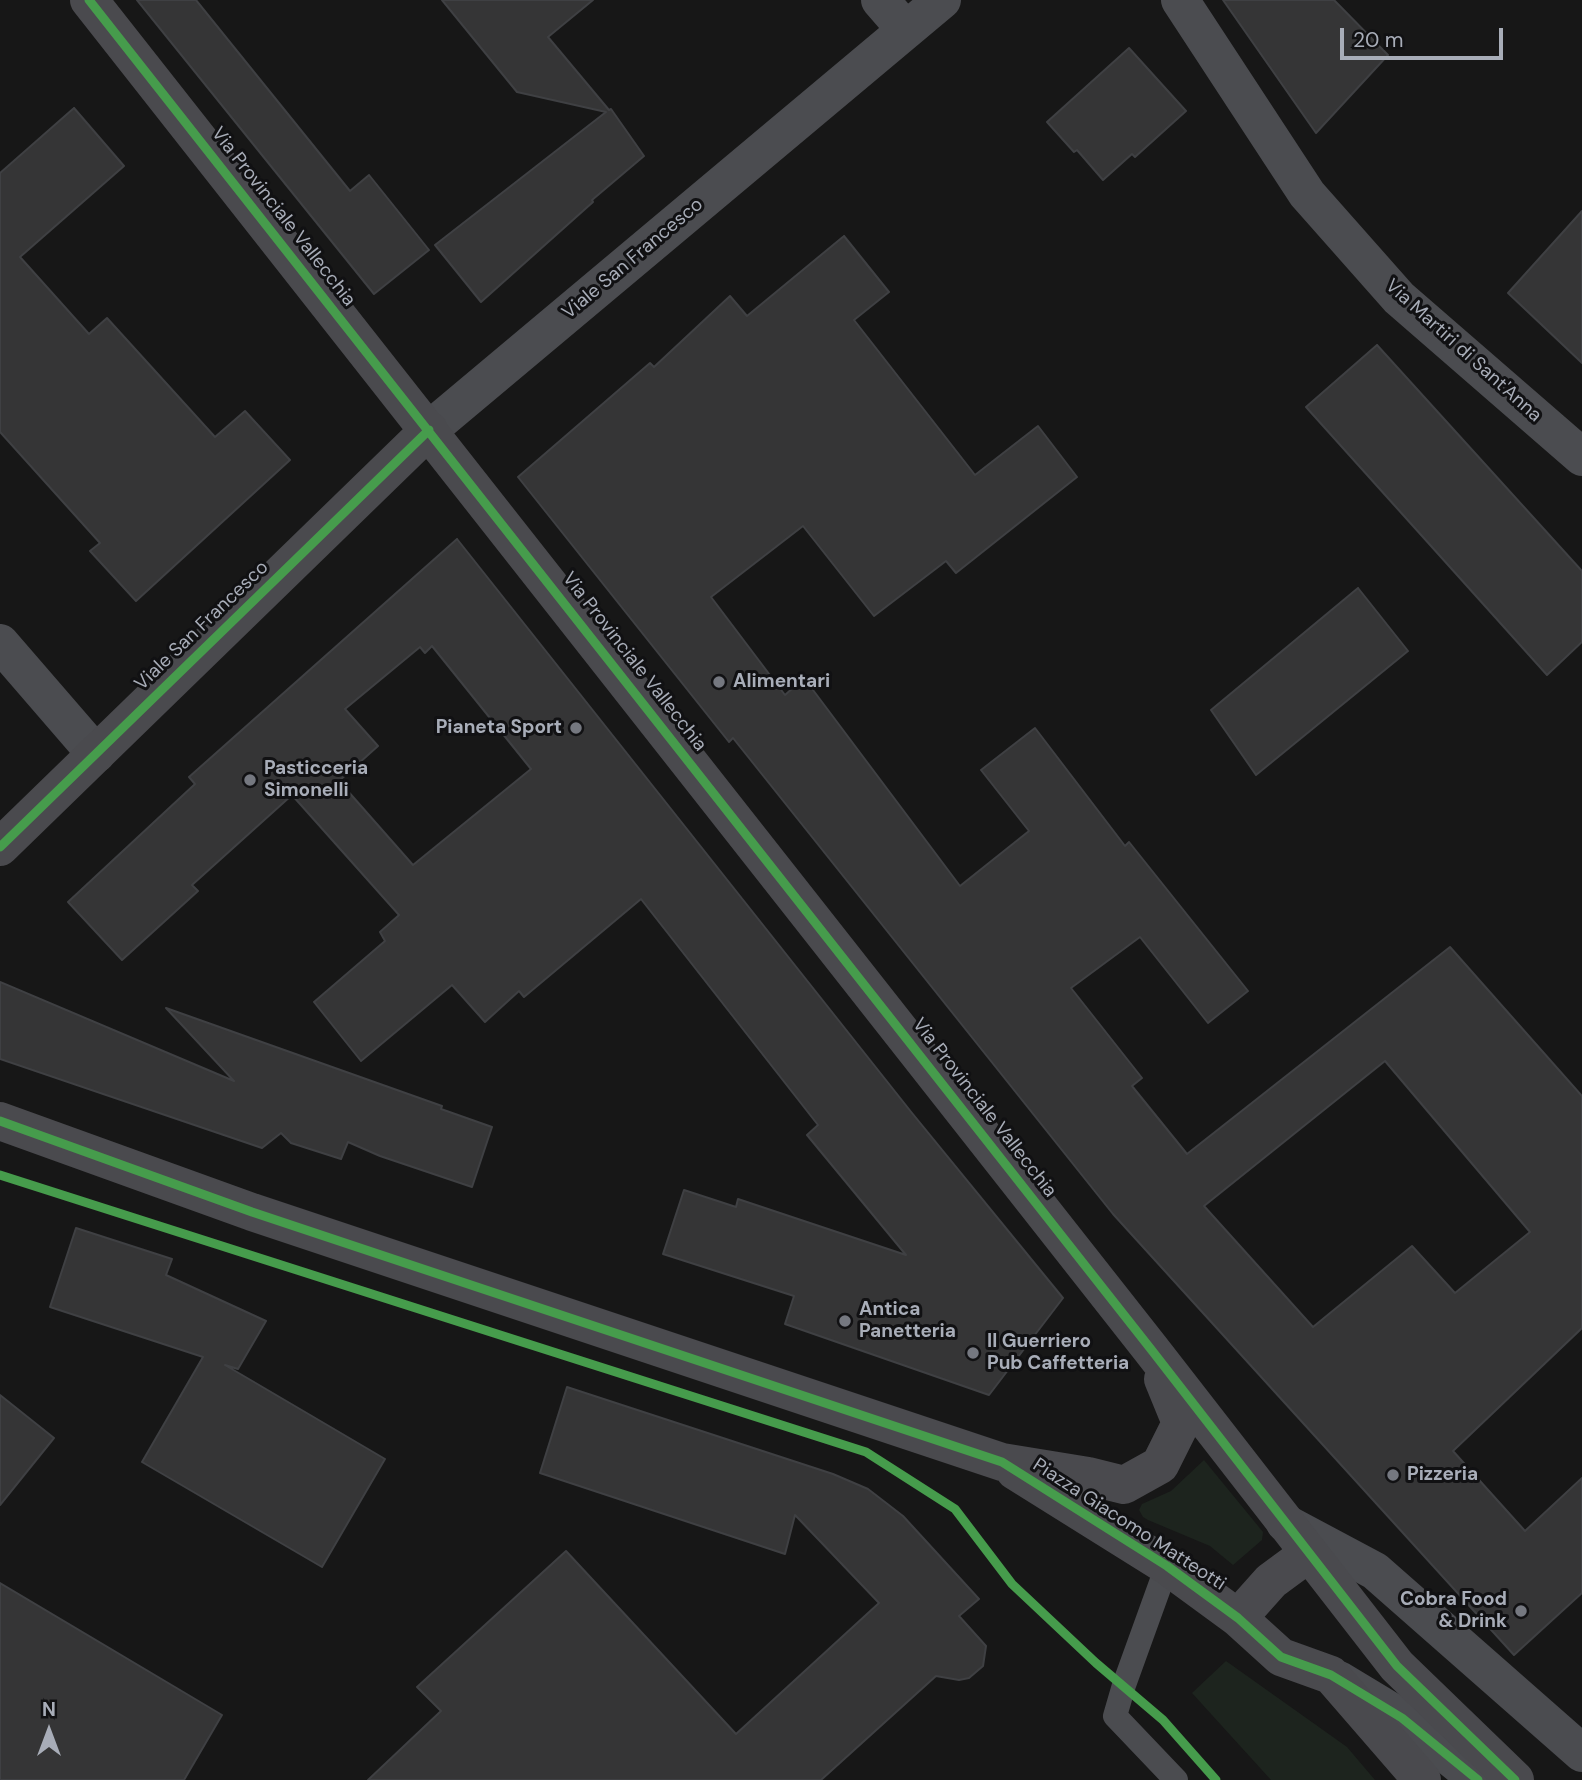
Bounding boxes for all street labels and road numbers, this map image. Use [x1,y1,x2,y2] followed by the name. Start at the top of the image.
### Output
[206,123,360,311] street label: Via Provinciale Vallecchia
[558,193,708,325] street label: Viale San Francesco
[1380,275,1546,427] street label: Via Martiri di Sant'Anna
[130,556,274,696] street label: Viale San Francesco
[557,568,711,756] street label: Via Provinciale Vallecchia
[907,1014,1061,1202] street label: Via Provinciale Vallecchia
[1028,1454,1230,1596] street label: Piazza Giacomo Matteotti

